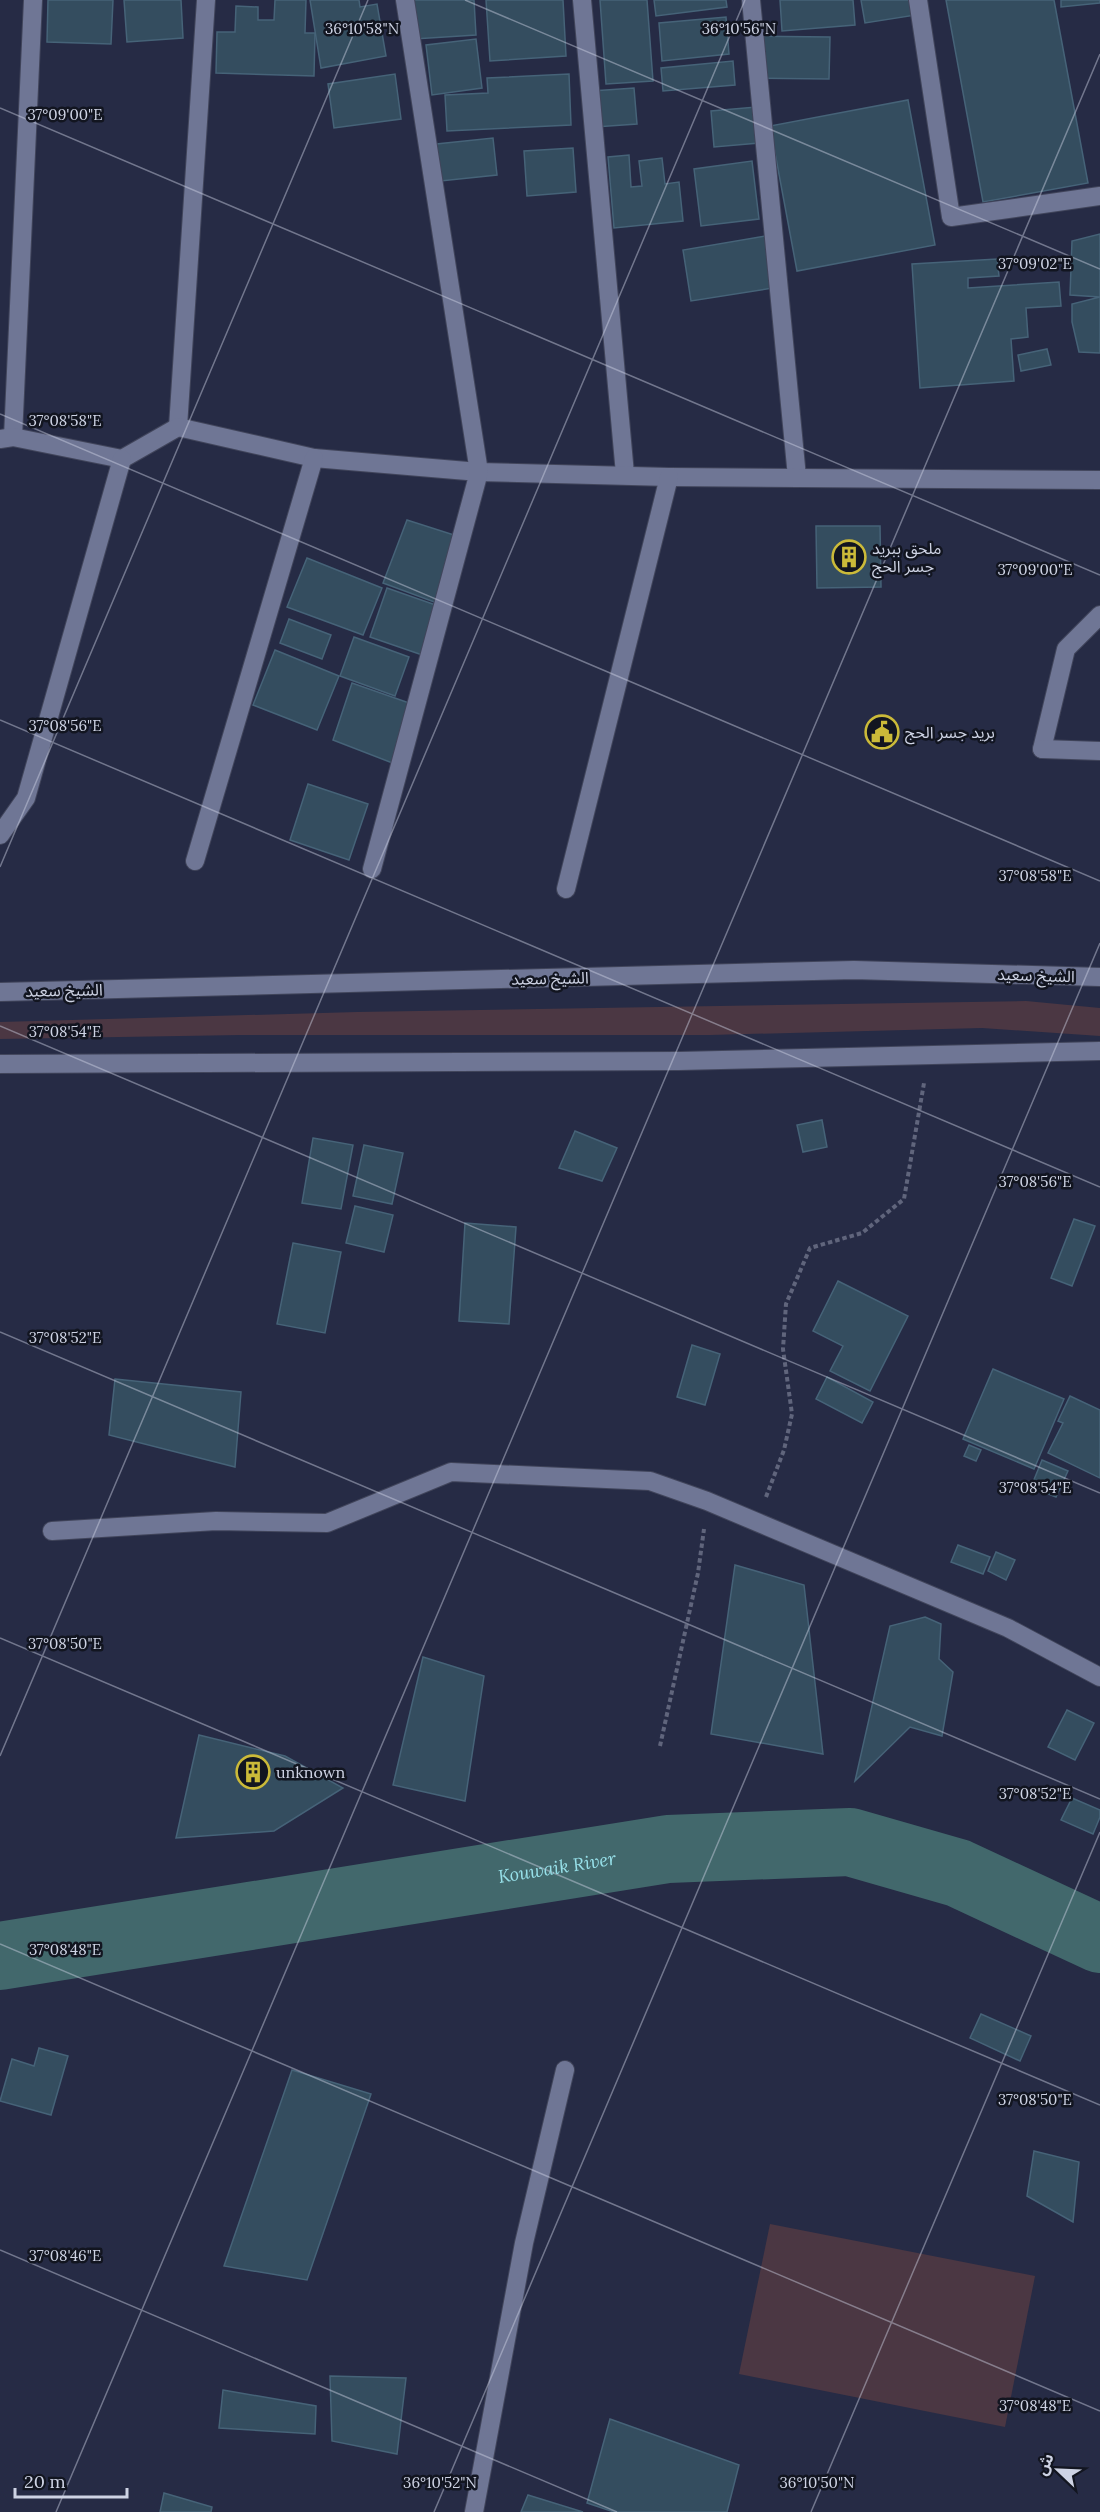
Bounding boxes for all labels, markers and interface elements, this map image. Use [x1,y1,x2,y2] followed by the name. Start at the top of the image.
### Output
[325,19,399,38] text: 36°10'58"N
[702,19,776,38] text: 36°10'56"N
[27,105,103,124] text: 37°09'00"E
[998,254,1072,273] text: 37°09'02"E
[29,411,101,430] text: 37°08'58"E
[872,538,941,579] place label: ملحق ببريد جسر الحج
[831,539,867,575] building icon: ملحق ببريد جسر الحج
[997,560,1073,579] text: 37°09'00"E
[864,714,900,750] public building icon: بريد جسر الحج
[28,716,102,735] text: 37°08'56"E
[905,722,995,745] place label: بريد جسر الحج
[999,866,1071,885] text: 37°08'58"E
[997,964,1075,989] street label: الشيخ سعيد
[511,967,589,992] street label: الشيخ سعيد
[25,979,103,1004] street label: الشيخ سعيد
[29,1022,101,1041] text: 37°08'54"E
[998,1172,1072,1191] text: 37°08'56"E
[29,1328,101,1347] text: 37°08'52"E
[999,1478,1071,1497] text: 37°08'54"E
[28,1634,102,1653] text: 37°08'50"E
[235,1754,271,1790] building icon: unknown
[276,1762,346,1782] place label: unknown
[999,1784,1071,1803] text: 37°08'52"E
[496,1846,618,1888] water label: Kouwaik River
[29,1940,101,1959] text: 37°08'48"E
[998,2090,1072,2109] text: 37°08'50"E
[29,2246,101,2265] text: 37°08'46"E
[999,2396,1071,2415] text: 37°08'48"E
[1028,2440,1088,2500] north arrow
[1031,2450,1058,2478] text: ش
[15,2461,128,2499] scale bar
[24,2470,66,2493] text: 20 m
[403,2473,477,2492] text: 36°10'52"N
[779,2473,855,2492] text: 36°10'50"N

